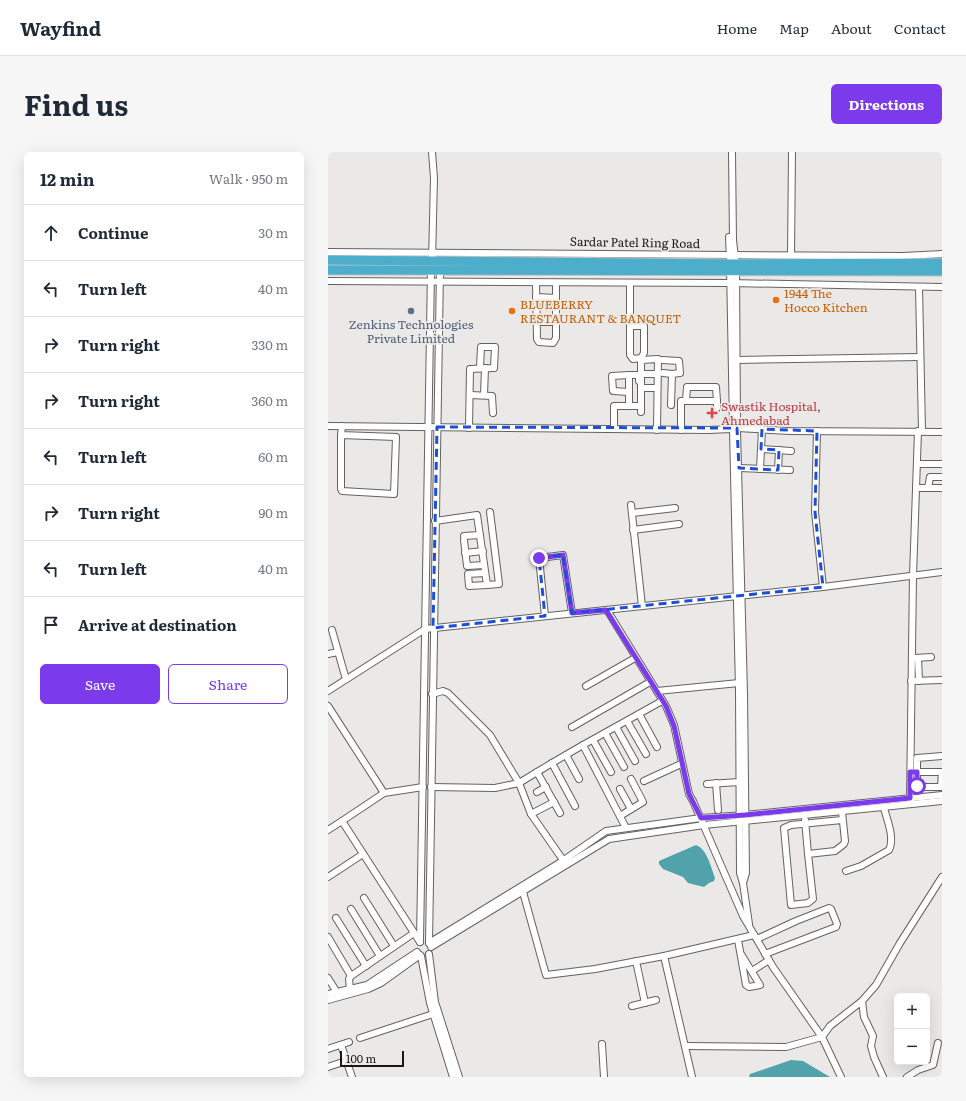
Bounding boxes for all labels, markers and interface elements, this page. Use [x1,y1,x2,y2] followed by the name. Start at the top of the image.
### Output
[20,14,101,42] text: Wayfind
[717,18,757,38] text: Home
[779,18,809,38] text: Map
[831,18,872,38] text: About
[894,18,946,38] text: Contact
[24,83,128,125] text: Find us
[831,84,942,124] button: Directions
[40,166,95,191] text: 12 min
[209,169,288,188] text: Walk · 950 m
[78,221,148,244] text: Continue
[40,222,62,244] icon: ahead
[258,223,288,242] text: 30 m
[570,232,701,252] street label: Sardar Patel Ring Road
[78,277,147,300] text: Turn left
[40,278,62,300] icon: left
[258,279,288,298] text: 40 m
[784,284,868,316] place label: 1944 The Hocco Kitchen
[520,295,681,327] place label: BLUEBERRY RESTAURANT & BANQUET
[771,295,781,305] marker: 1944 The Hocco Kitchen
[406,306,416,316] marker: Zenkins Technologies Private Limited
[507,306,517,316] marker: BLUEBERRY RESTAURANT & BANQUET
[349,315,474,347] place label: Zenkins Technologies Private Limited
[78,333,160,356] text: Turn right
[40,334,62,356] icon: right
[252,335,288,354] text: 330 m
[78,389,160,412] text: Turn right
[40,390,62,412] icon: right
[251,391,288,410] text: 360 m
[721,397,821,429] place label: Swastik Hospital, Ahmedabad
[706,407,718,419] marker: Swastik Hospital, Ahmedabad
[78,445,147,468] text: Turn left
[40,446,62,468] icon: left
[258,447,288,466] text: 60 m
[78,501,160,524] text: Turn right
[40,502,62,524] icon: right
[258,503,288,522] text: 90 m
[530,549,548,567] route end
[78,557,147,580] text: Turn left
[40,558,62,580] icon: left
[258,559,288,578] text: 40 m
[78,613,237,636] text: Arrive at destination
[40,614,62,636] icon: arrive
[40,664,160,704] button: Save
[168,664,288,704] button: Share
[908,777,926,795] route start
[894,993,930,1065] map controls
[894,993,930,1029] button: +
[894,1029,930,1065] button: −
[340,1049,404,1068] scale bar
[346,1050,376,1066] text: 100 m

